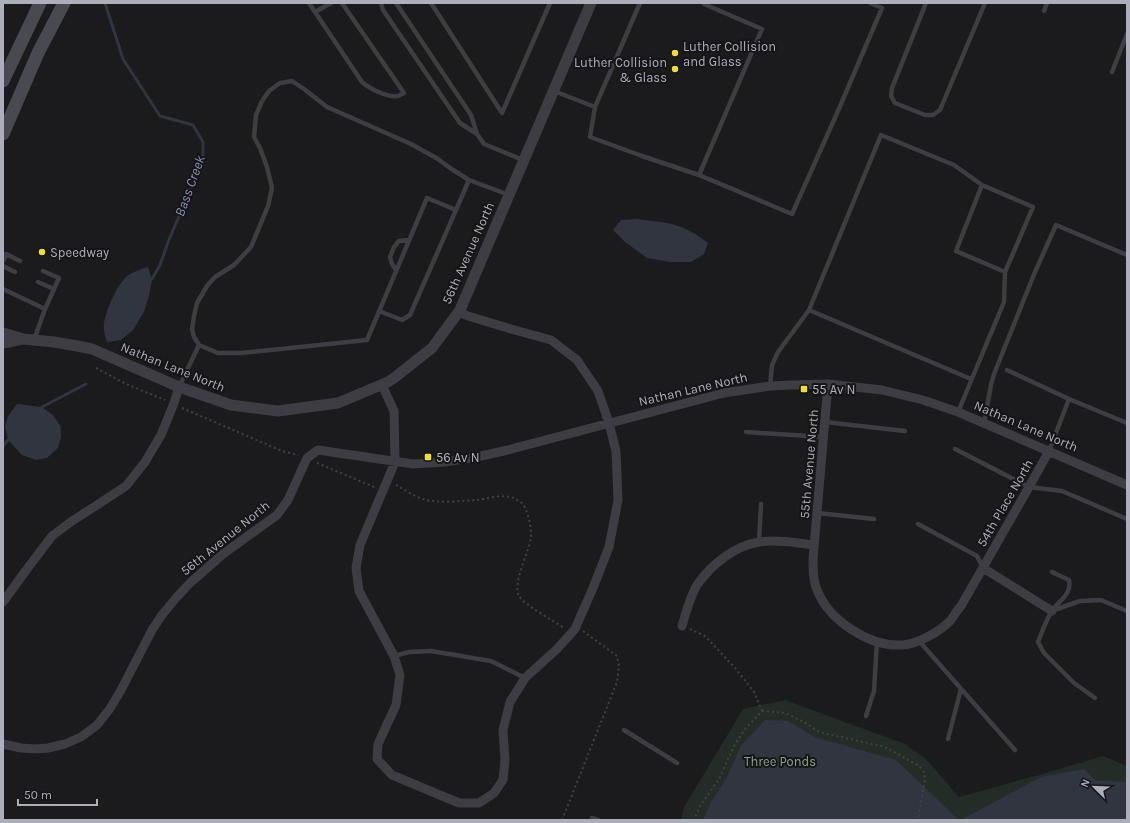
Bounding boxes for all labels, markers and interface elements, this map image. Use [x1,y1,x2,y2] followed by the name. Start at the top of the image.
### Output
[683,39,776,69] place label: Luther Collision and Glass
[670,48,680,58] marker: Luther Collision and Glass
[574,55,667,85] place label: Luther Collision & Glass
[670,64,680,74] marker: Luther Collision & Glass
[171,152,209,219] water label: Bass Creek
[439,200,497,306] street label: 56th Avenue North
[50,245,109,260] place label: Speedway
[37,247,47,257] marker: Speedway
[119,339,227,395] street label: Nathan Lane North
[637,369,749,409] street label: Nathan Lane North
[812,382,855,397] place label: 55 Av N
[799,384,809,394] marker: 55 Av N
[972,397,1080,455] street label: Nathan Lane North
[797,409,821,519] street label: 55th Avenue North
[436,450,480,465] place label: 56 Av N
[423,452,433,462] marker: 56 Av N
[974,457,1036,549] street label: 54th Place North
[178,498,272,578] street label: 56th Avenue North
[744,754,816,769] park label: Three Ponds
[1074,767,1114,807] north arrow
[1078,777,1093,789] text: N
[18,781,97,807] scale bar
[24,788,52,802] text: 50 m

